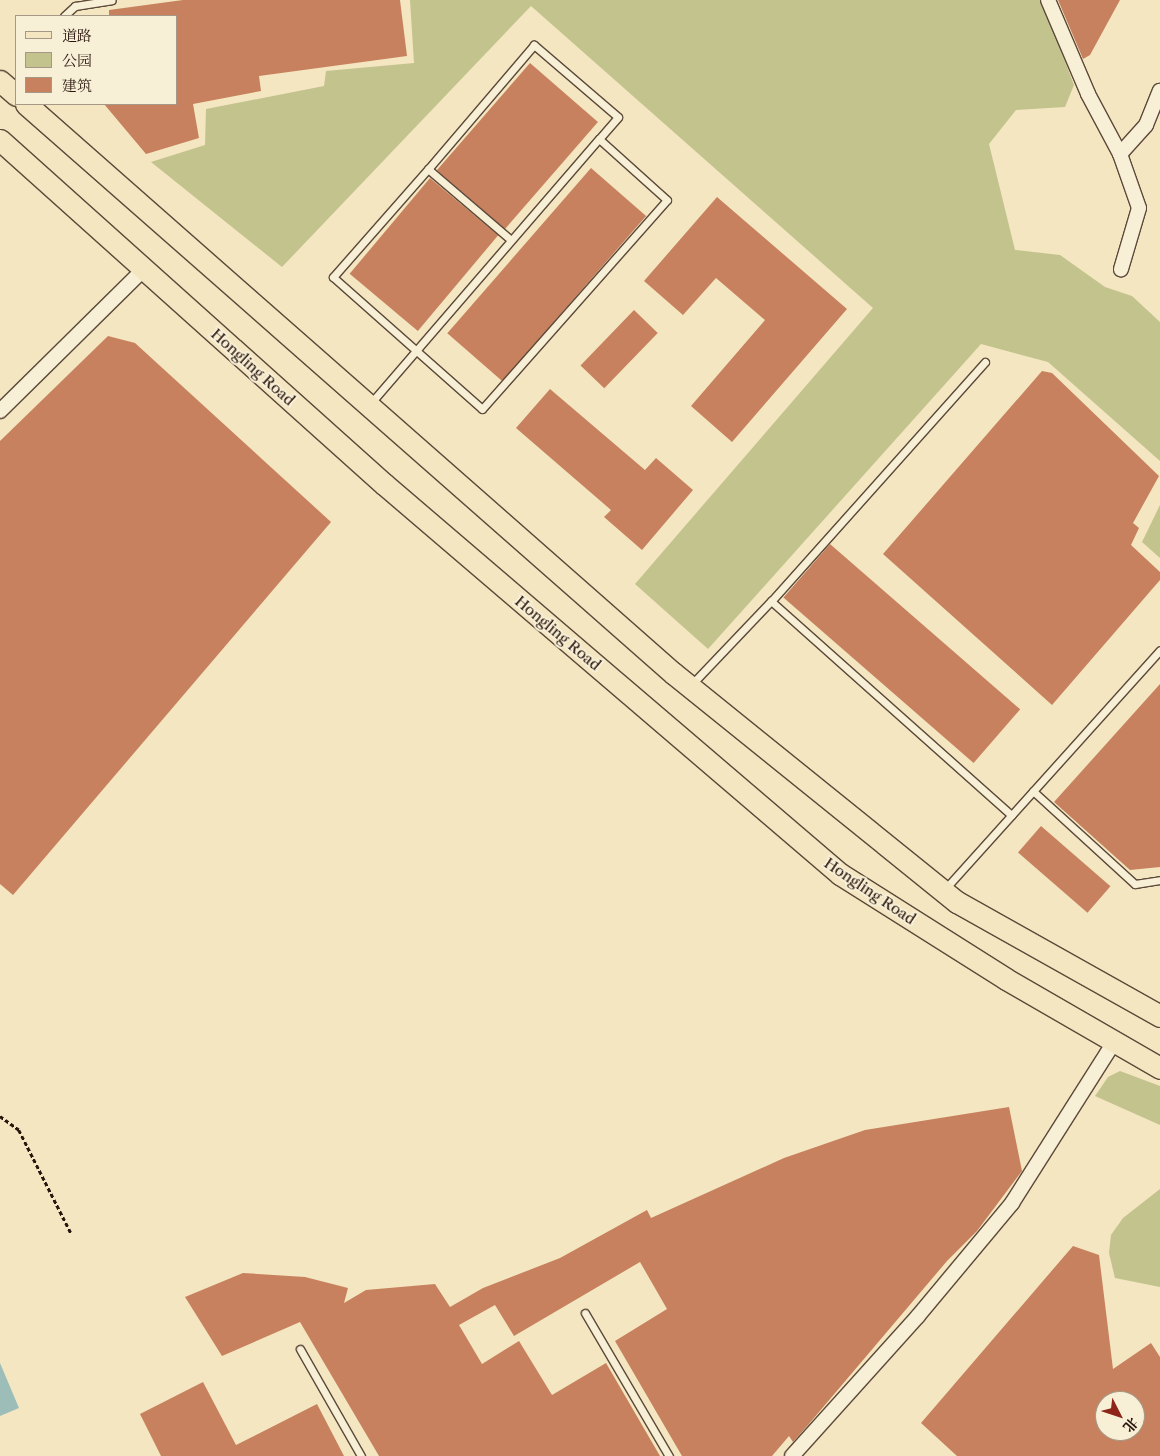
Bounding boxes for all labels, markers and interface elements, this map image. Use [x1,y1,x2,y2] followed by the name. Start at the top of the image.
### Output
[15,15,178,105] legend
[62,26,92,45] text: 道路
[62,51,92,70] text: 公园
[62,76,92,95] text: 建筑
[207,325,299,409] street label: Hongling Road
[511,592,605,674] street label: Hongling Road
[821,854,919,928] street label: Hongling Road
[1095,1391,1145,1441] north arrow
[1119,1414,1142,1436] text: 北

